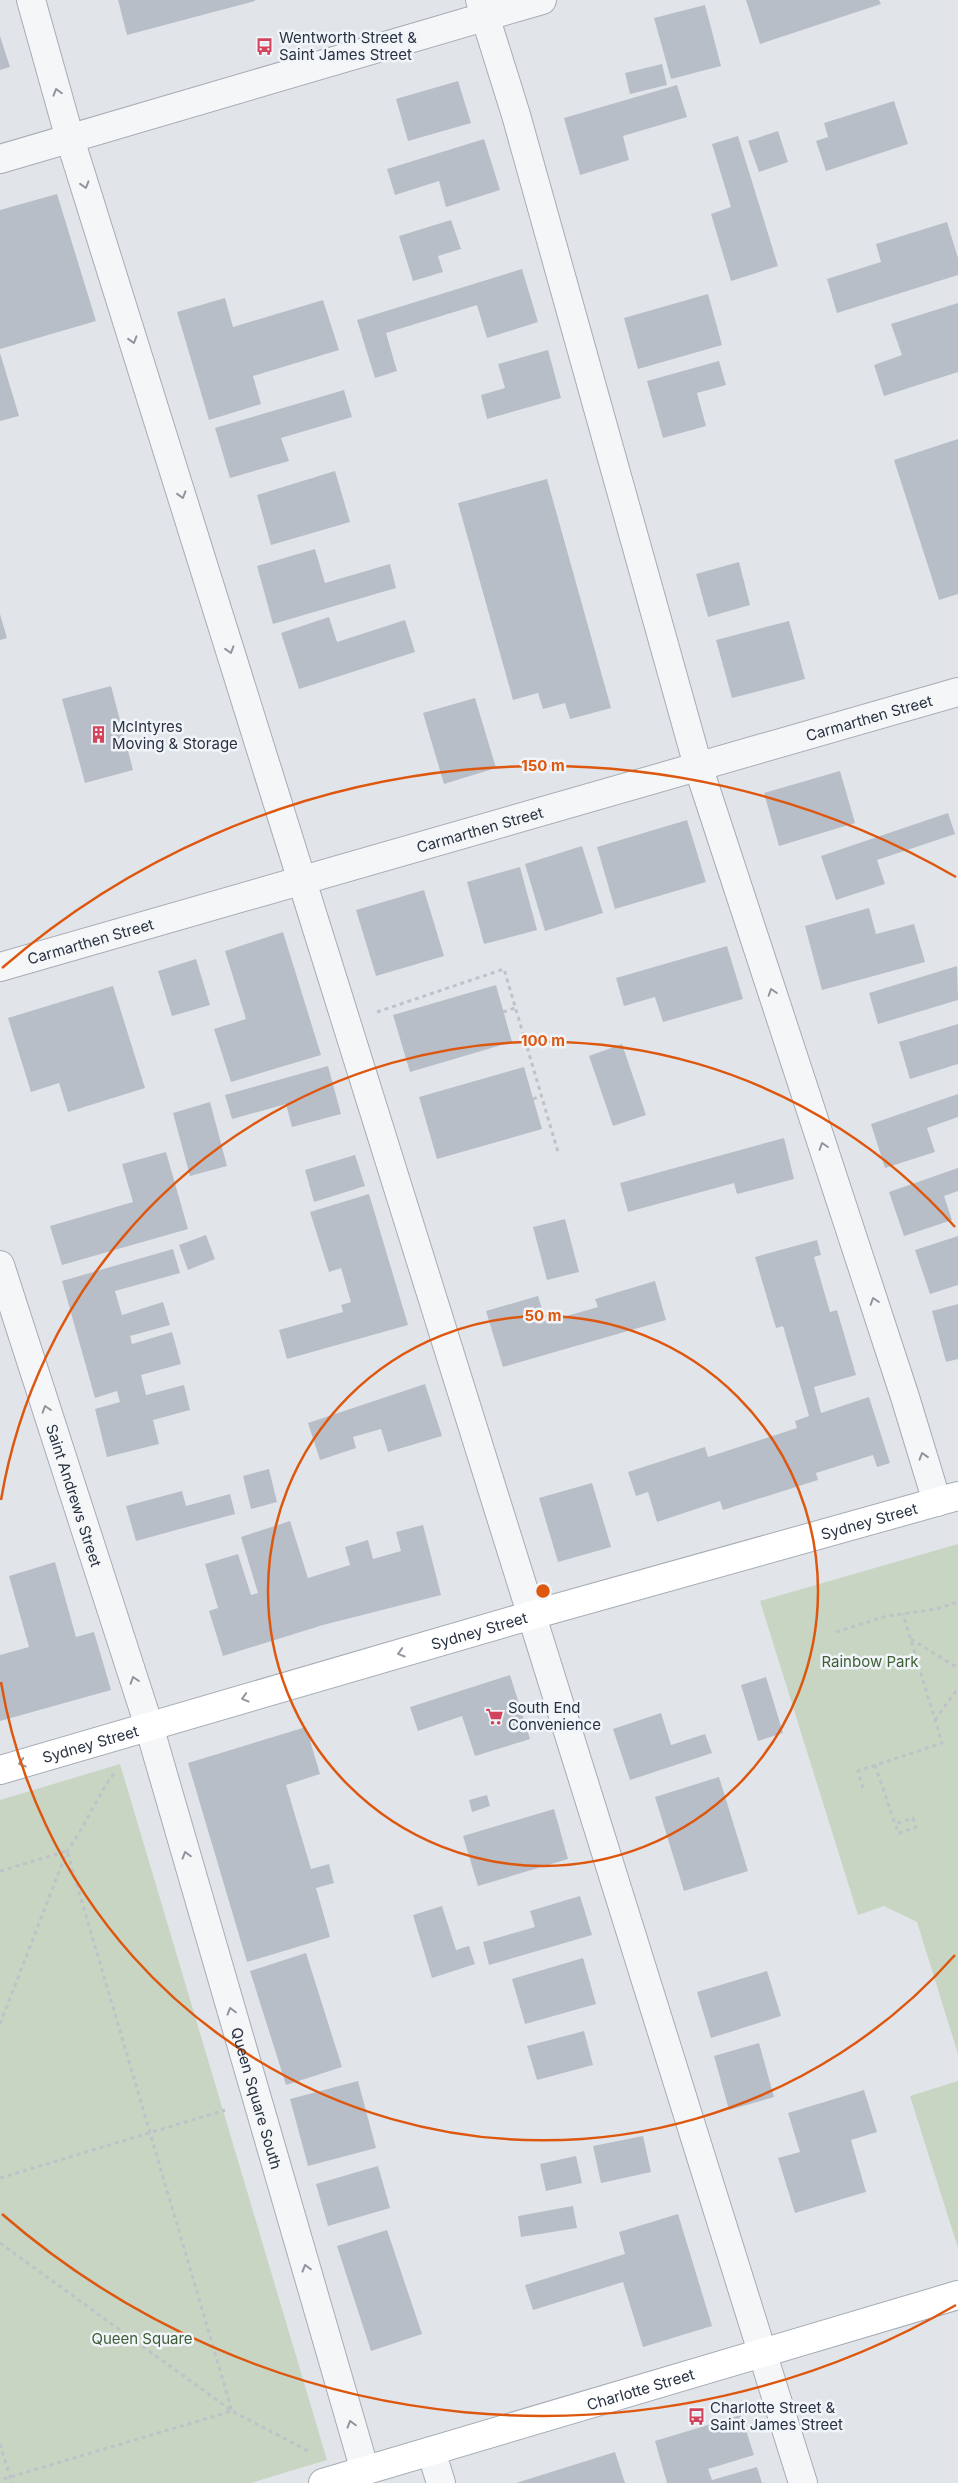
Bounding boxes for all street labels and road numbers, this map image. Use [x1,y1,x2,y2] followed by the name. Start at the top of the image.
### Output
[803,690,934,745] street label: Carmarthen Street
[414,802,545,856] street label: Carmarthen Street
[25,914,156,968] street label: Carmarthen Street
[43,1422,106,1569] street label: Saint Andrews Street
[819,1498,919,1543] street label: Sydney Street
[429,1607,529,1653] street label: Sydney Street
[40,1721,141,1767] street label: Sydney Street
[227,2025,286,2171] street label: Queen Square South
[584,2364,697,2414] street label: Charlotte Street

